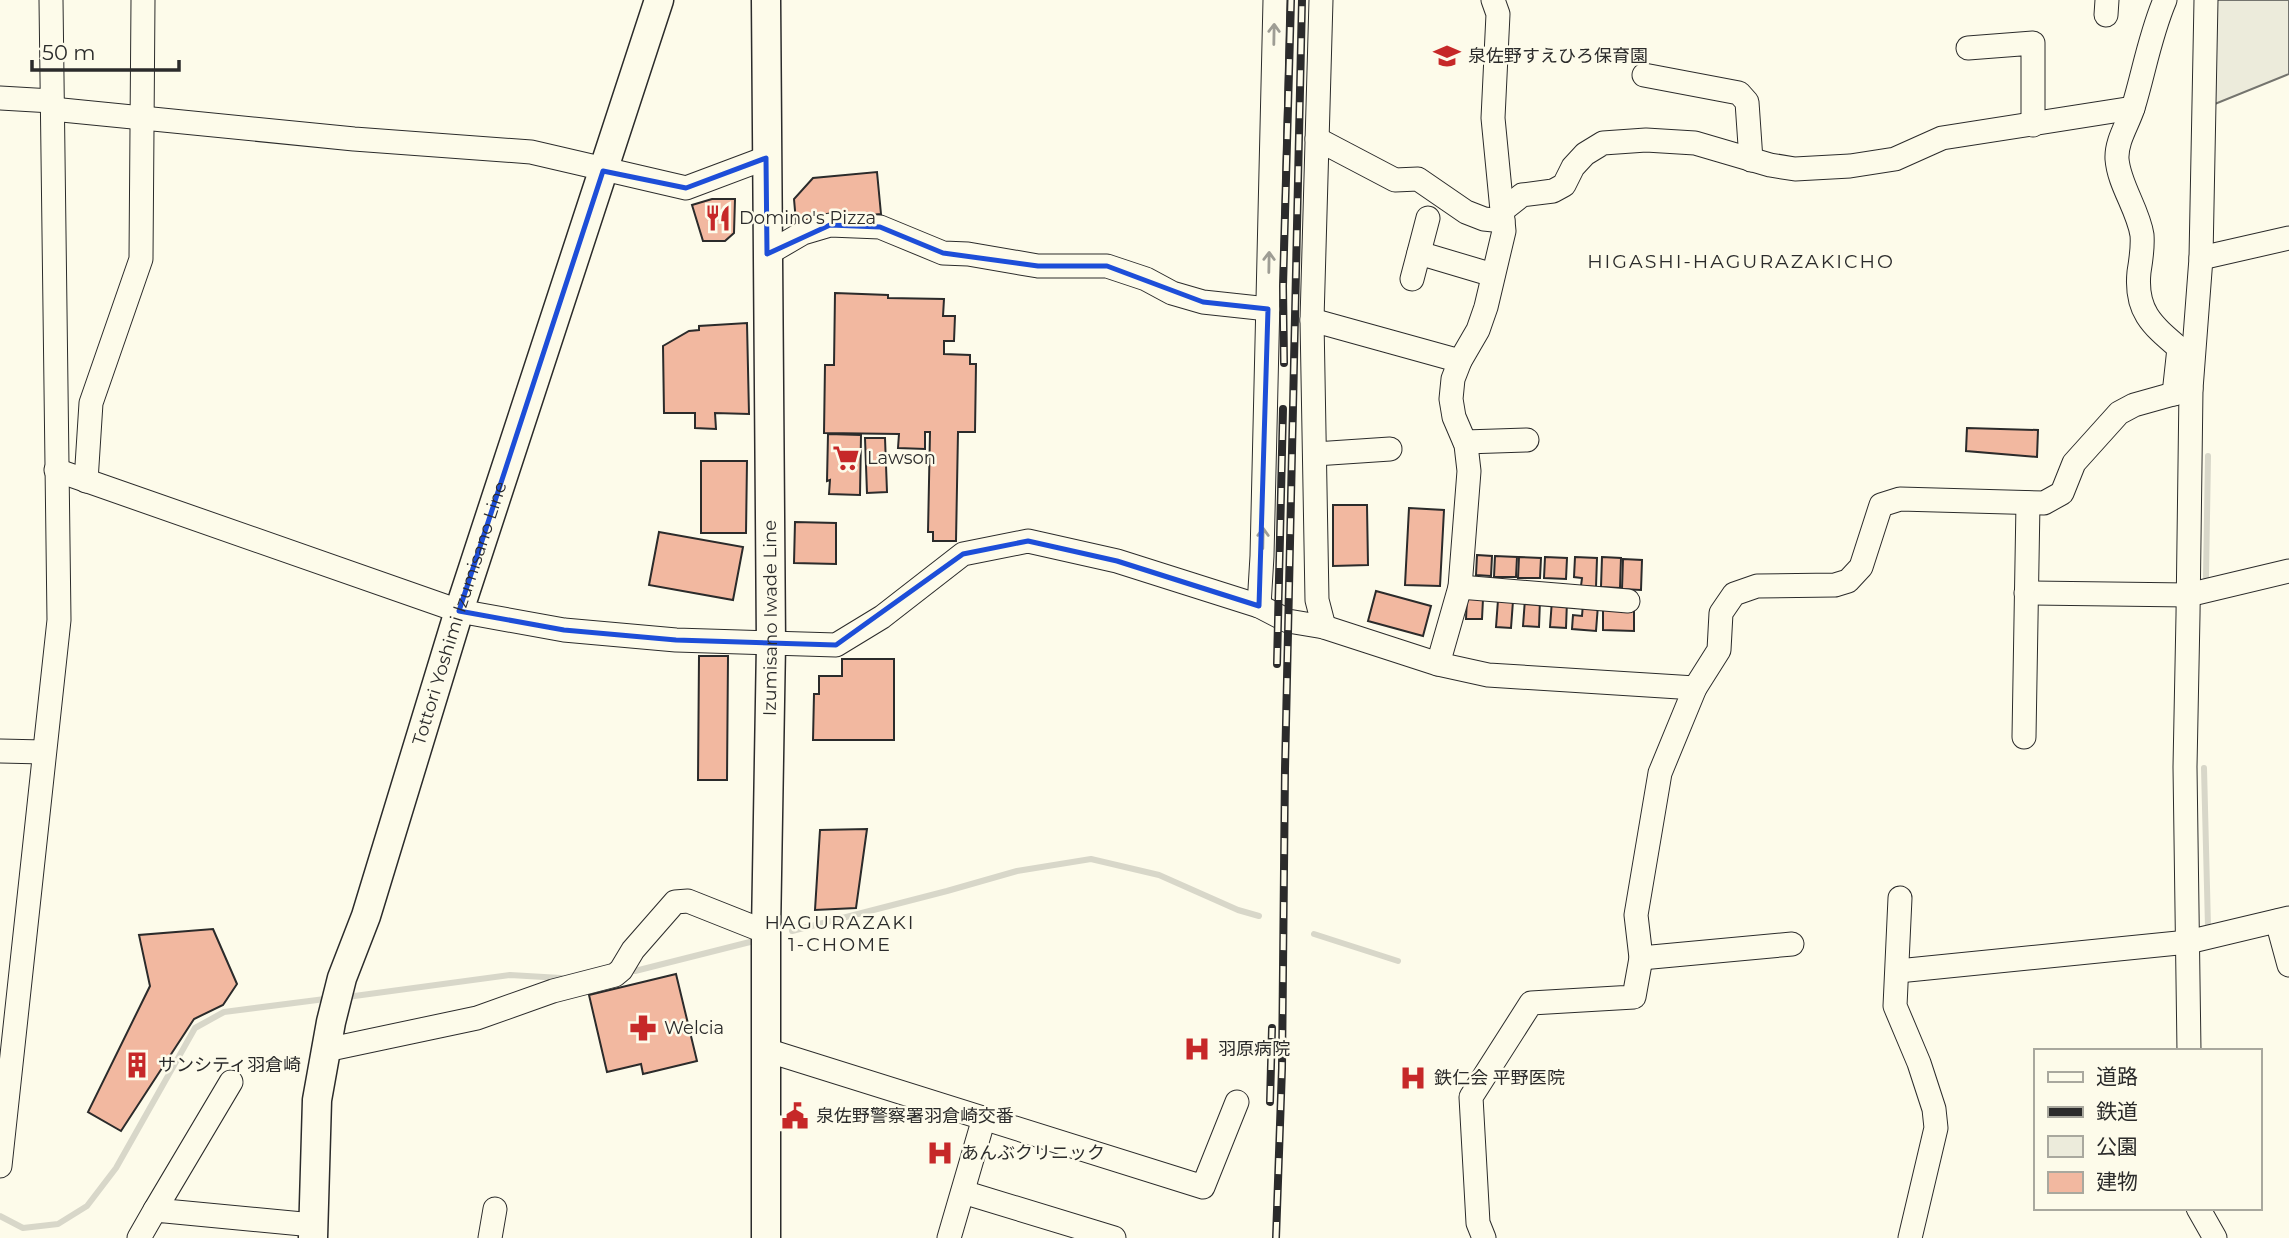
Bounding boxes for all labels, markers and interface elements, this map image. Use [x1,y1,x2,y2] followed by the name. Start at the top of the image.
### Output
[1268,23,1281,46] one-way arrow
[32,28,178,72] scale bar
[42,40,96,65] text: 50 m
[1432,41,1462,71] school or university icon: 泉佐野すえひろ保育園
[1468,45,1648,67] place label: 泉佐野すえひろ保育園
[703,203,733,233] restaurant icon: Domino's Pizza
[739,207,876,229] place label: Domino's Pizza
[1587,250,1895,273] district label: HIGASHI-HAGURAZAKICHO
[1262,251,1276,274] one-way arrow
[831,443,861,473] supermarket icon: Lawson
[867,447,936,469] place label: Lawson
[408,478,512,748] street label: Tottori Yoshimi Izumisano Line
[759,520,782,716] street label: Izumisano Iwade Line
[1256,527,1270,550] one-way arrow
[764,911,916,956] district label: HAGURAZAKI 1-CHOME
[628,1013,658,1043] pharmacy icon: Welcia
[664,1017,724,1039] place label: Welcia
[1182,1034,1212,1064] hospital icon: 羽原病院
[1218,1038,1290,1060] place label: 羽原病院
[2034,1049,2261,1210] legend
[122,1050,152,1080] building icon: サンシティ羽倉崎
[158,1054,301,1076] place label: サンシティ羽倉崎
[1398,1063,1428,1093] hospital icon: 鉄仁会 平野医院
[2096,1064,2138,1089] text: 道路
[1434,1067,1565,1089] place label: 鉄仁会 平野医院
[2096,1099,2138,1124] text: 鉄道
[780,1101,810,1131] public building icon: 泉佐野警察署羽倉崎交番
[816,1105,1014,1127] place label: 泉佐野警察署羽倉崎交番
[2096,1134,2138,1159] text: 公園
[925,1138,955,1168] hospital icon: あんぶクリニック
[961,1142,1105,1164] place label: あんぶクリニック
[2096,1169,2138,1194] text: 建物

